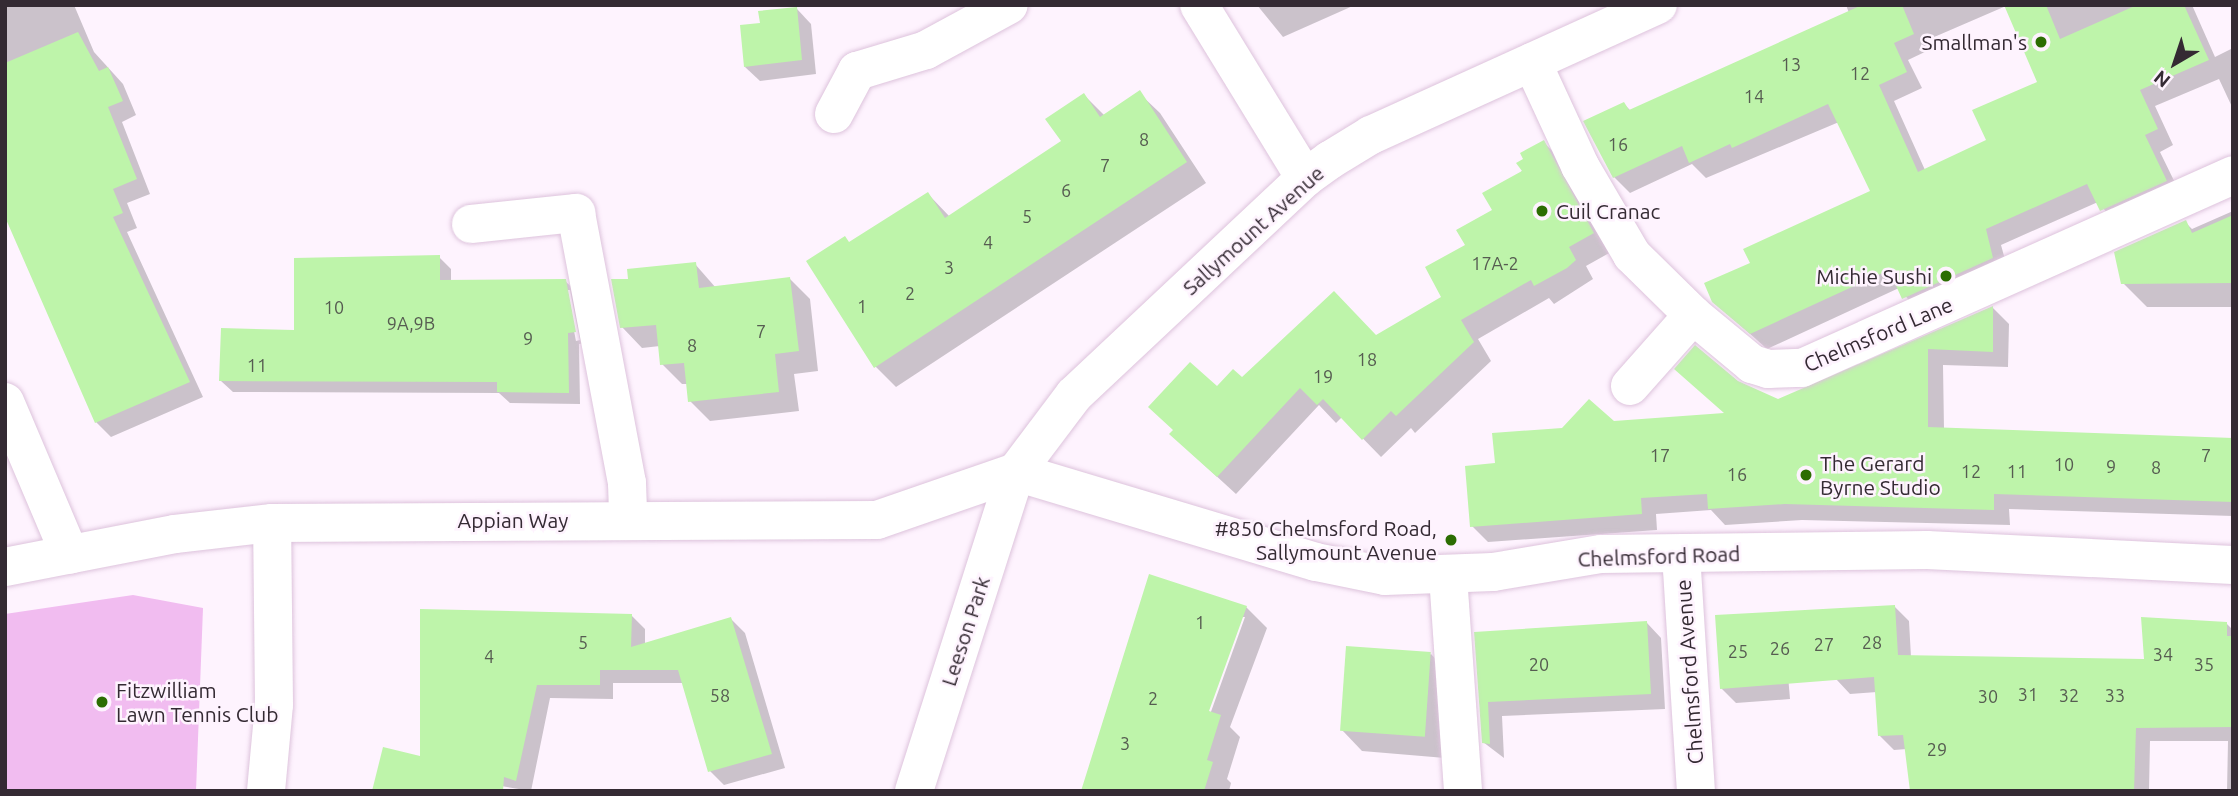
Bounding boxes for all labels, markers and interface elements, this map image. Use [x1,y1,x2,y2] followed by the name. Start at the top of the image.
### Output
[2140,28,2210,98] north arrow
[1921,29,2027,55] place label: Smallman's
[2033,34,2049,50] marker: Smallman's
[1781,53,1801,75] house number: 13
[1850,62,1870,84] house number: 12
[2149,66,2174,92] text: N
[1744,85,1764,107] house number: 14
[1139,128,1149,150] house number: 8
[1608,133,1628,155] house number: 16
[1100,154,1110,176] house number: 7
[1177,160,1329,300] street label: Sallymount Avenue
[1061,179,1071,201] house number: 6
[1556,198,1660,224] place label: Cuil Cranac
[1534,203,1550,219] marker: Cuil Cranac
[1022,205,1032,227] house number: 5
[983,231,993,253] house number: 4
[1471,252,1519,274] house number: 17A-2
[944,256,954,278] house number: 3
[1816,263,1932,289] place label: Michie Sushi
[1938,268,1954,284] marker: Michie Sushi
[905,282,915,304] house number: 2
[1800,291,1956,377] street label: Chelmsford Lane
[857,295,867,317] house number: 1
[324,296,344,318] house number: 10
[387,312,435,334] house number: 9A,9B
[756,320,766,342] house number: 7
[523,327,533,349] house number: 9
[687,334,697,356] house number: 8
[1357,348,1377,370] house number: 18
[247,354,267,376] house number: 11
[1313,365,1333,387] house number: 19
[1650,444,1670,466] house number: 17
[2201,444,2211,466] house number: 7
[1820,450,1941,500] place label: The Gerard Byrne Studio
[2054,453,2074,475] house number: 10
[2106,455,2116,477] house number: 9
[2151,456,2161,478] house number: 8
[1961,460,1981,482] house number: 12
[2007,460,2027,482] house number: 11
[1727,463,1747,485] house number: 16
[1798,467,1814,483] marker: The Gerard Byrne Studio
[458,507,568,533] street label: Appian Way
[1215,515,1437,565] place label: #850 Chelmsford Road, Sallymount Avenue
[1443,532,1459,548] marker: #850 Chelmsford Road, Sallymount Avenue
[1577,541,1741,571] street label: Chelmsford Road
[935,573,995,689] street label: Leeson Park
[1670,579,1708,765] street label: Chelmsford Avenue
[1195,611,1205,633] house number: 1
[578,631,588,653] house number: 5
[1862,631,1882,653] house number: 28
[1814,633,1834,655] house number: 27
[1770,637,1790,659] house number: 26
[1728,640,1748,662] house number: 25
[2153,643,2173,665] house number: 34
[484,645,494,667] house number: 4
[1529,653,1549,675] house number: 20
[2194,653,2214,675] house number: 35
[116,677,278,727] place label: Fitzwilliam Lawn Tennis Club
[2018,683,2038,705] house number: 31
[710,684,730,706] house number: 58
[2059,684,2079,706] house number: 32
[2105,684,2125,706] house number: 33
[1978,685,1998,707] house number: 30
[1148,687,1158,709] house number: 2
[94,694,110,710] marker: Fitzwilliam Lawn Tennis Club
[1120,732,1130,754] house number: 3
[1927,738,1947,760] house number: 29

